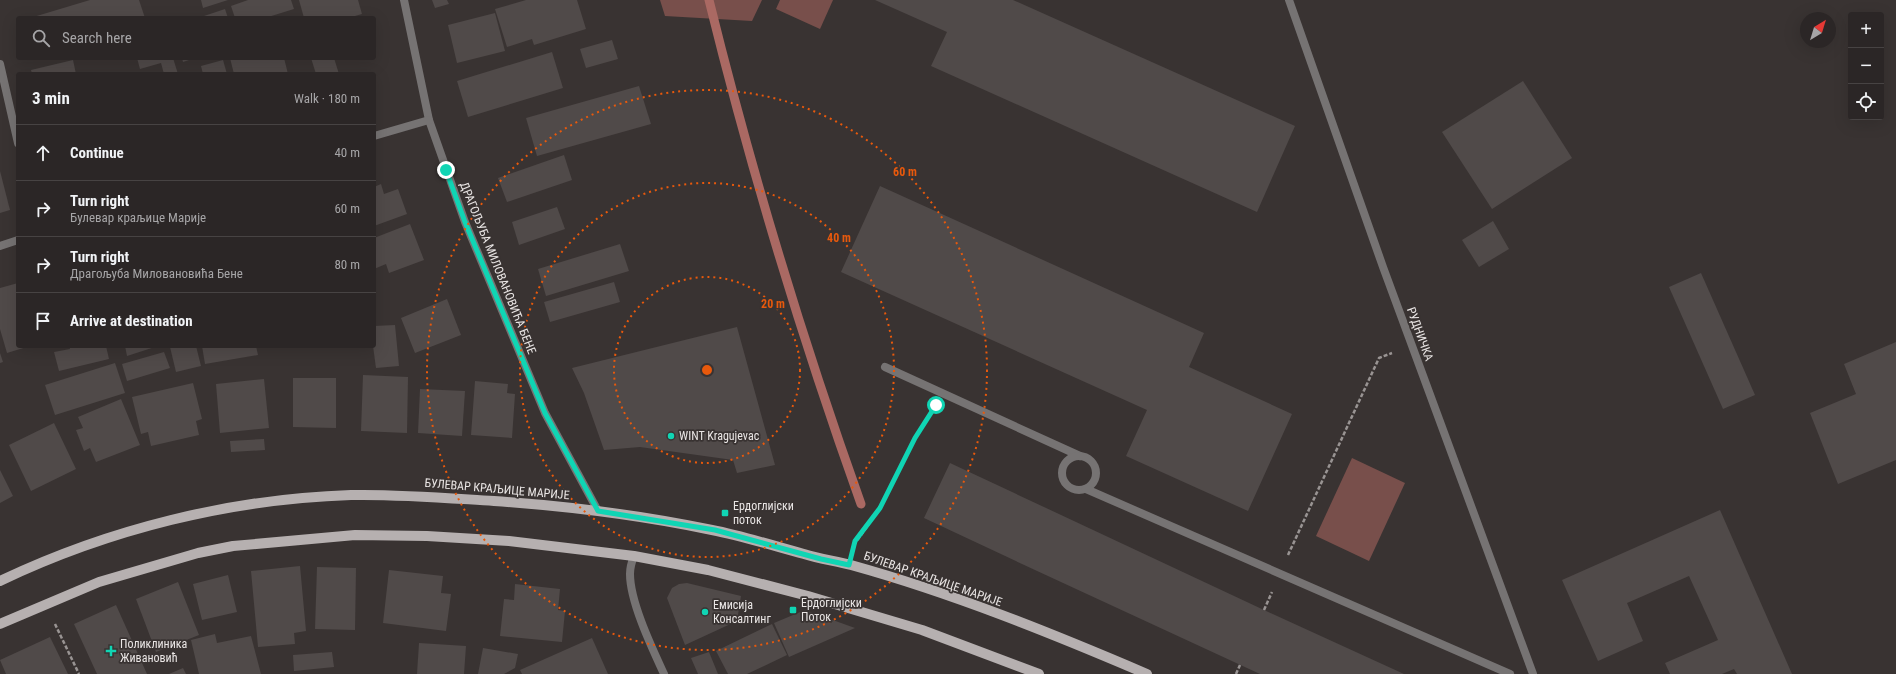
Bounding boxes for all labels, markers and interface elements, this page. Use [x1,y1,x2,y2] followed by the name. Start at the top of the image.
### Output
[1800,12,1836,48] north arrow
[1848,12,1884,120] map controls
[1848,12,1884,48] button: +
[16,16,376,60] search box
[30,27,52,49] icon: search
[62,29,132,47] text: Search here
[1848,48,1884,84] button: −
[1848,84,1884,120] button: locate
[32,88,70,108] text: 3 min
[294,91,360,106] text: Walk · 180 m
[32,142,54,164] icon: ahead
[70,144,124,162] text: Continue
[334,145,360,160] text: 40 m
[437,161,455,179] route end
[893,165,917,179] text: 60 m
[457,180,539,356] street label: ДРАГОЉУБА МИЛОВАНОВИЋА БЕНЕ
[70,192,129,210] text: Turn right
[32,198,54,220] icon: right
[334,201,360,216] text: 60 m
[70,210,206,225] text: Булевар краљице Марије
[827,231,851,245] text: 40 m
[70,248,129,266] text: Turn right
[32,254,54,276] icon: right
[334,257,360,272] text: 80 m
[70,266,243,281] text: Драгољуба Миловановића Бене
[761,297,785,311] text: 20 m
[1404,305,1436,363] street label: РУДНИЧКА
[32,310,54,332] icon: arrive
[70,312,193,330] text: Arrive at destination
[700,363,714,377] centre of rings
[927,396,945,414] route start
[679,429,760,443] place label: WINT Kragujevac
[666,431,676,441] marker: WINT Kragujevac
[424,476,570,502] street label: БУЛЕВАР КРАЉИЦЕ МАРИЈЕ
[733,499,794,527] place label: Ердоглијски поток
[720,508,730,518] marker: Ердоглијски поток
[862,549,1004,609] street label: БУЛЕВАР КРАЉИЦЕ МАРИЈЕ
[801,596,862,624] place label: Ердоглијски Поток
[713,598,771,626] place label: Емисија Консалтинг
[788,605,798,615] marker: Ердоглијски Поток
[700,607,710,617] marker: Емисија Консалтинг
[120,637,188,665] place label: Поликлиника Живановић
[105,645,117,657] marker: Поликлиника Живановић

